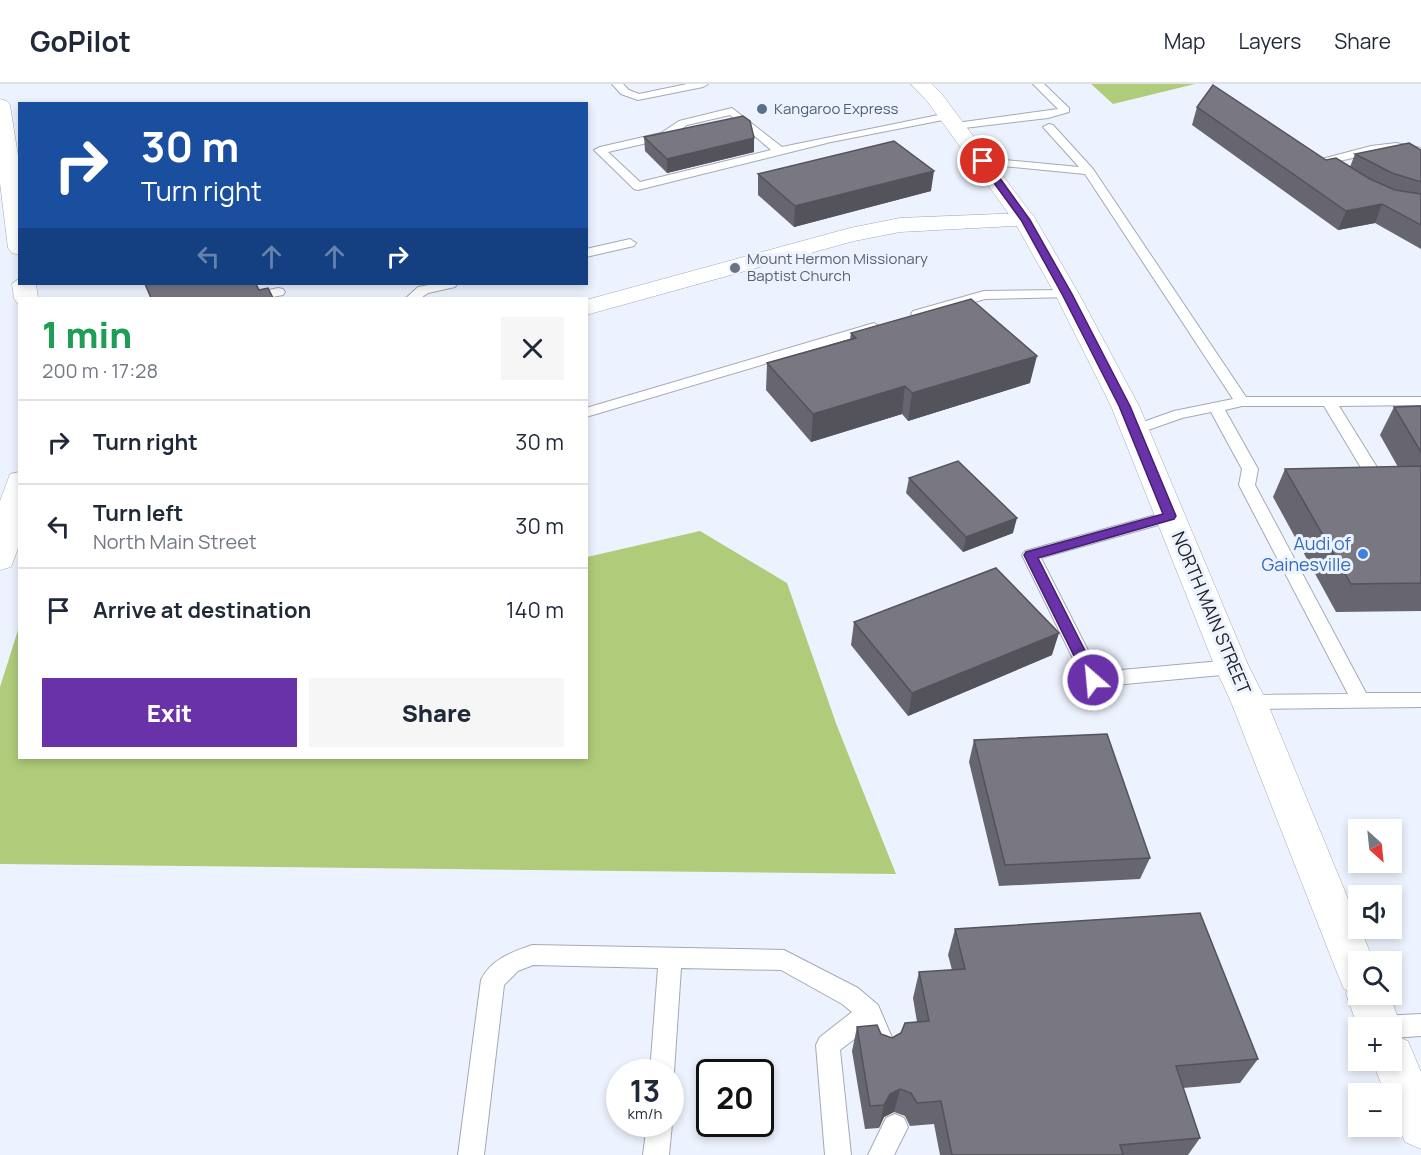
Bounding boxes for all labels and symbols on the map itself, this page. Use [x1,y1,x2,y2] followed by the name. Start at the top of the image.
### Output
[774,98,899,119] place label: Kangaroo Express
[755,102,769,116] marker: Kangaroo Express
[957,135,1008,186] pin
[747,248,928,286] place label: Mount Hermon Missionary Baptist Church
[728,261,742,275] marker: Mount Hermon Missionary Baptist Church
[1167,528,1257,698] street label: NORTH MAIN STREET
[1262,531,1352,576] place label: Audi of Gainesville
[1356,547,1370,561] marker: Audi of Gainesville
[1061,648,1125,712] position arrow
[1348,819,1402,873] north arrow
[696,1059,774,1137] speed limit sign: 20

